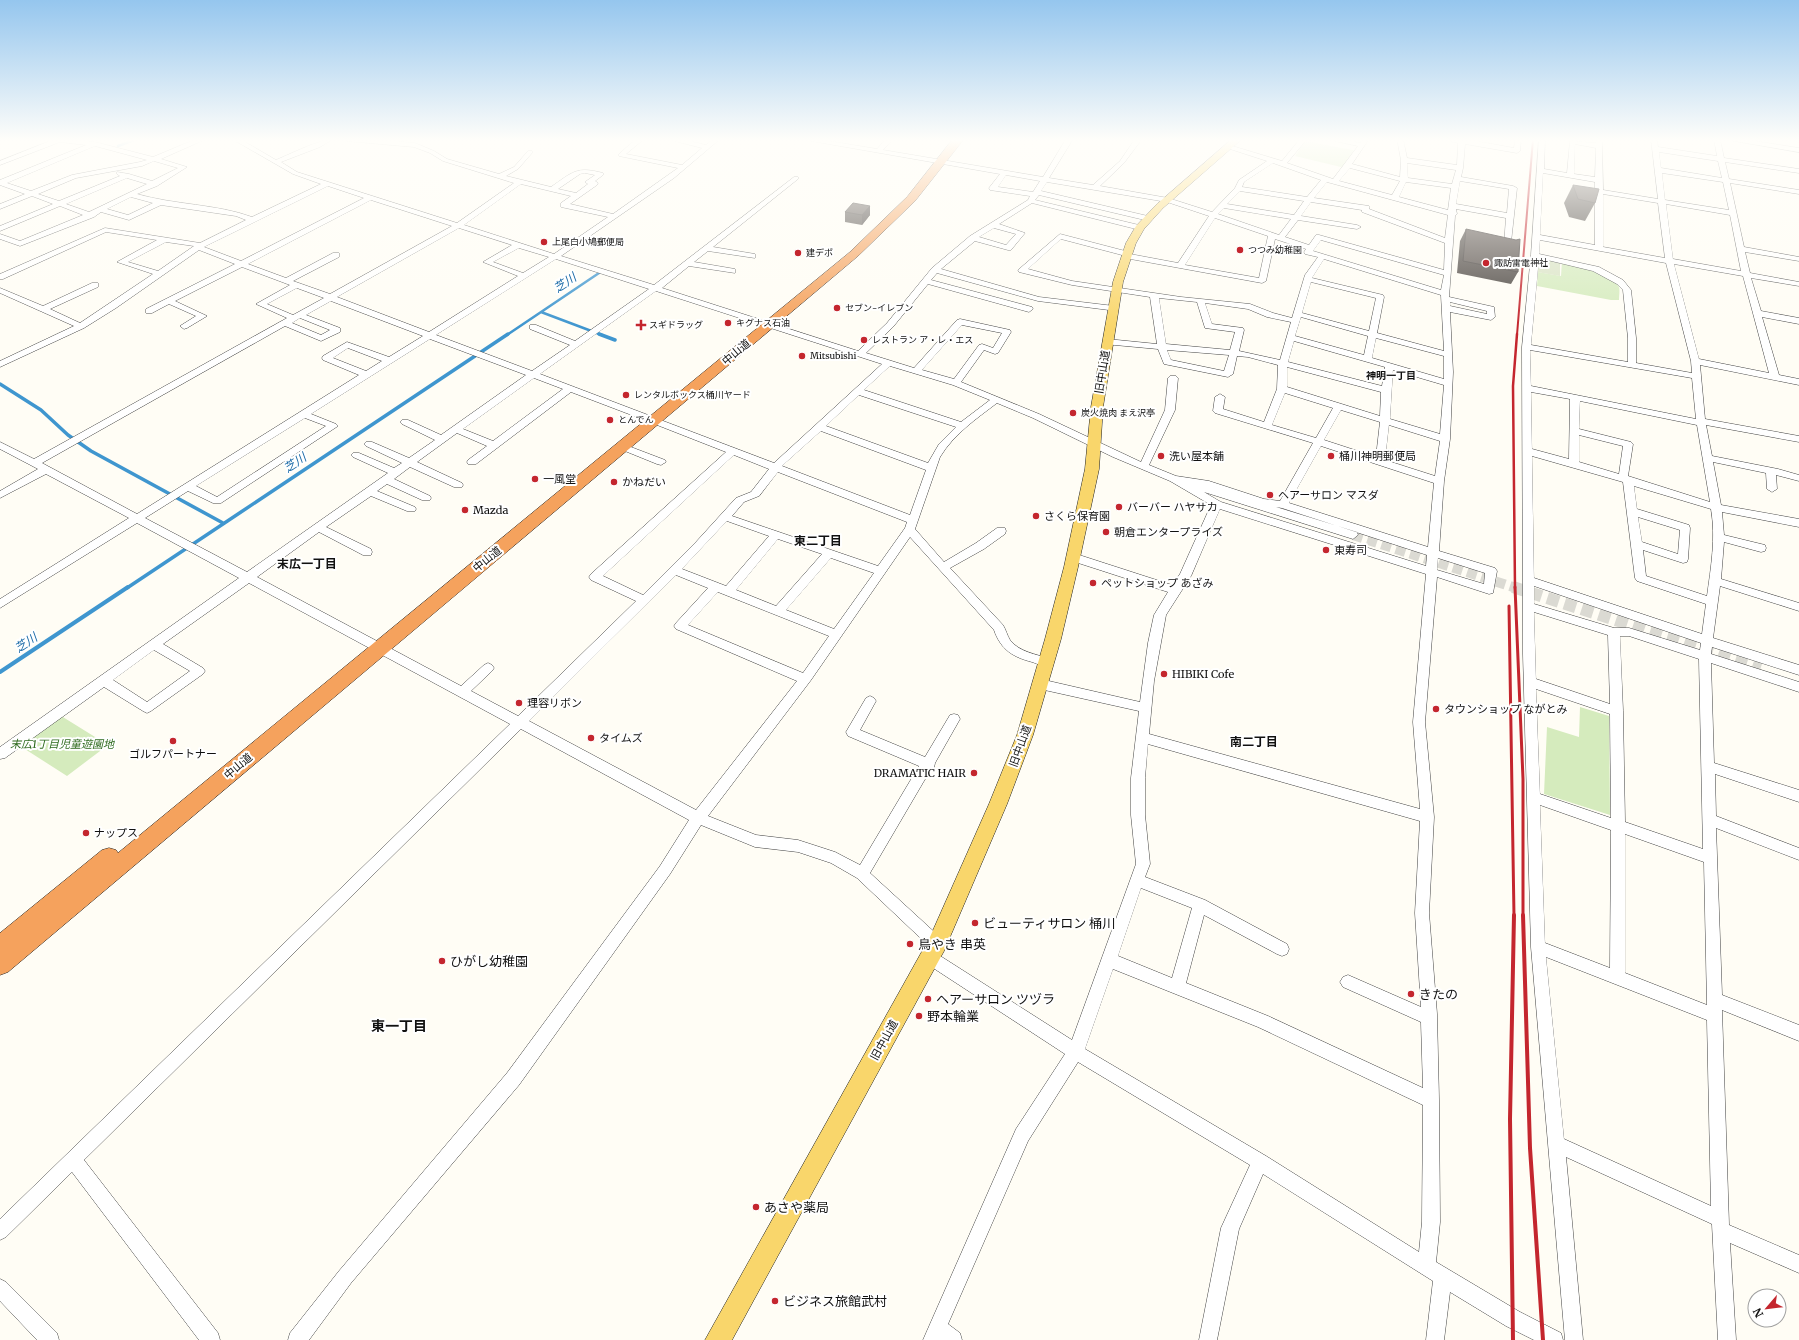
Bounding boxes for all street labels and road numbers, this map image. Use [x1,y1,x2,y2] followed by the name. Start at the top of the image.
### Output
[719,336,753,368] street label: 中山道
[1092,349,1112,395] street label: 旧中山道
[470,543,504,575] street label: 中山道
[1006,723,1034,769] street label: 旧中山道
[221,750,255,782] street label: 中山道
[867,1017,901,1063] street label: 旧中山道

